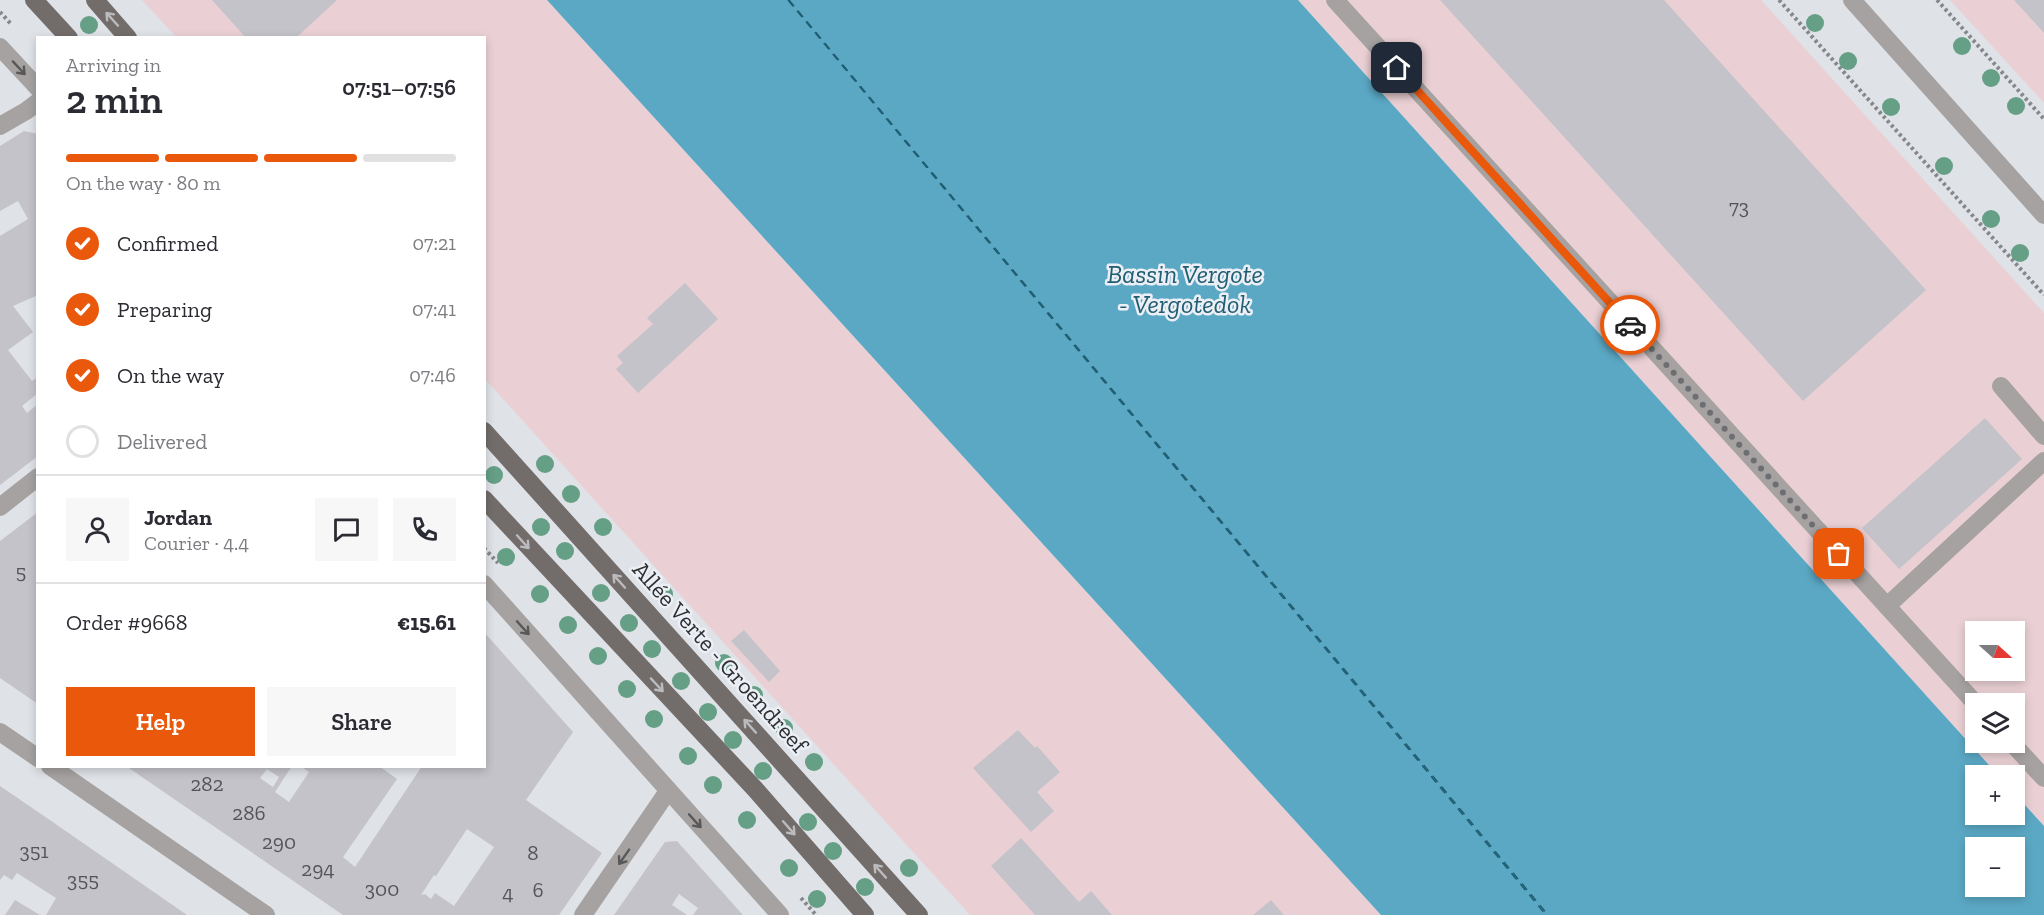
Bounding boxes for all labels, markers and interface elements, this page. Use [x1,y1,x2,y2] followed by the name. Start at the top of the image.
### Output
[105,12,119,27] one-way arrow
[1371,42,1422,93] pin
[1380,51,1413,84] icon: home
[66,53,161,77] text: Arriving in
[12,60,26,75] one-way arrow
[342,74,456,101] text: 07:51–07:56
[66,76,163,123] text: 2 min
[66,171,221,195] text: On the way · 80 m
[1729,194,1749,219] house number: 73
[66,227,99,260] icon: check
[117,230,218,257] text: Confirmed
[413,231,456,255] text: 07:21
[1107,258,1263,320] water label: Bassin Vergote - Vergotedok
[66,293,99,326] icon: check
[1600,295,1660,355] courier
[117,296,212,323] text: Preparing
[412,297,456,321] text: 07:41
[1614,309,1647,342] icon: car
[66,359,99,392] icon: check
[117,362,224,389] text: On the way
[409,363,456,387] text: 07:46
[117,428,207,455] text: Delivered
[66,498,129,561] button: person
[315,498,378,561] button: chat
[393,498,456,561] button: phone
[144,504,212,531] text: Jordan
[1813,528,1864,579] pin
[144,531,249,555] text: Courier · 4.4
[516,534,530,549] one-way arrow
[1822,537,1855,570] icon: bag
[627,555,816,760] street label: Allée Verte - Groendreef
[16,559,26,584] house number: 5
[612,574,626,589] one-way arrow
[66,609,187,636] text: Order #9668
[397,609,456,636] text: €15.61
[516,620,530,635] one-way arrow
[1965,621,2025,681] north arrow
[1965,621,2025,897] map controls
[649,677,664,692] one-way arrow
[66,687,255,756] button: Help
[267,687,456,756] button: Share
[1965,693,2025,753] button: layers
[743,719,757,734] one-way arrow
[1965,765,2025,825] button: +
[191,771,223,796] house number: 282
[232,800,266,825] house number: 286
[688,813,702,828] one-way arrow
[782,820,796,835] one-way arrow
[262,829,296,854] house number: 290
[1965,837,2025,897] button: −
[19,838,49,863] house number: 351
[527,840,539,865] house number: 8
[618,849,630,865] one-way arrow
[301,856,335,881] house number: 294
[873,864,887,879] one-way arrow
[67,867,99,892] house number: 355
[365,876,399,901] house number: 300
[532,877,544,902] house number: 6
[502,880,514,905] house number: 4

